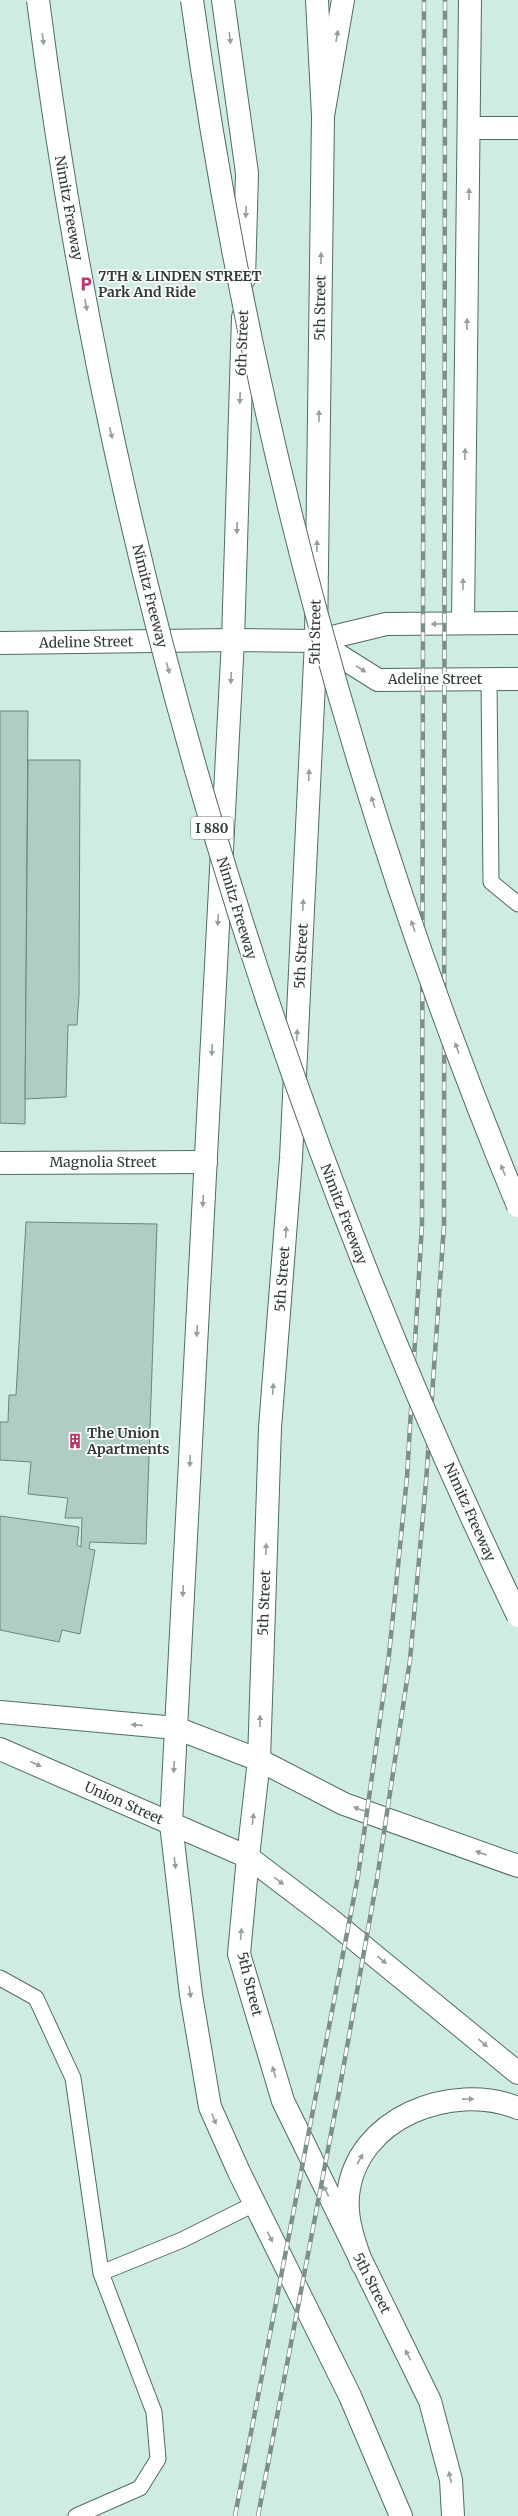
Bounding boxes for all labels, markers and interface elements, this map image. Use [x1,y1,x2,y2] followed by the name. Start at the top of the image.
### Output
[334,30,340,42] one-way arrow
[227,32,233,45] one-way arrow
[40,33,46,45] one-way arrow
[51,154,87,263] street label: Nimitz Freeway
[466,187,472,200] one-way arrow
[243,206,249,219] one-way arrow
[318,251,324,264] one-way arrow
[98,267,262,301] place label: 7TH & LINDEN STREET Park And Ride
[310,274,330,341] street label: 5th Street
[77,275,95,293] parking icon: 7TH & LINDEN STREET Park And Ride
[83,299,89,311] one-way arrow
[232,309,252,376] street label: 6th Street
[464,317,470,330] one-way arrow
[237,392,244,404] one-way arrow
[315,410,322,422] one-way arrow
[109,427,115,439] one-way arrow
[462,447,468,460] one-way arrow
[233,522,240,534] one-way arrow
[314,539,320,552] one-way arrow
[128,542,172,651] street label: Nimitz Freeway
[460,577,466,590] one-way arrow
[305,598,325,665] street label: 5th Street
[431,620,443,627] one-way arrow
[38,632,134,652] street label: Adeline Street
[165,662,171,674] one-way arrow
[356,665,366,673] one-way arrow
[387,670,483,688] street label: Adeline Street
[228,672,234,685] one-way arrow
[306,769,313,781] one-way arrow
[370,796,376,808] one-way arrow
[191,817,233,839] road number: I 880
[213,855,261,962] street label: Nimitz Freeway
[300,899,307,911] one-way arrow
[215,914,222,926] one-way arrow
[410,919,416,931] one-way arrow
[290,922,312,989] street label: 5th Street
[294,1028,300,1041] one-way arrow
[453,1042,459,1054] one-way arrow
[208,1044,215,1056] one-way arrow
[49,1153,157,1171] street label: Magnolia Street
[317,1161,372,1268] street label: Nimitz Freeway
[500,1163,506,1175] one-way arrow
[200,1195,207,1207] one-way arrow
[282,1226,289,1238] one-way arrow
[271,1245,293,1312] street label: 5th Street
[193,1325,200,1337] one-way arrow
[270,1383,277,1395] one-way arrow
[86,1424,170,1458] place label: The Union Apartments
[66,1432,84,1450] building icon: The Union Apartments
[186,1455,193,1467] one-way arrow
[440,1460,500,1565] street label: Nimitz Freeway
[263,1542,269,1555] one-way arrow
[254,1569,274,1636] street label: 5th Street
[179,1585,186,1597] one-way arrow
[257,1714,263,1727] one-way arrow
[131,1721,143,1728] one-way arrow
[30,1761,41,1767] one-way arrow
[170,1761,177,1773] one-way arrow
[82,1778,167,1829] street label: Union Street
[352,1806,364,1812] one-way arrow
[249,1813,256,1825] one-way arrow
[475,1849,487,1855] one-way arrow
[172,1857,178,1869] one-way arrow
[274,1877,285,1885] one-way arrow
[238,1928,244,1940] one-way arrow
[233,1950,267,2019] street label: 5th Street
[377,1956,388,1965] one-way arrow
[187,1986,193,1998] one-way arrow
[477,2038,488,2047] one-way arrow
[271,2066,277,2078] one-way arrow
[462,2096,475,2102] one-way arrow
[212,2114,218,2126] one-way arrow
[356,2153,363,2165] one-way arrow
[323,2186,329,2197] one-way arrow
[267,2231,274,2242] one-way arrow
[349,2250,395,2317] street label: 5th Street
[404,2349,411,2361] one-way arrow
[447,2471,453,2483] one-way arrow

